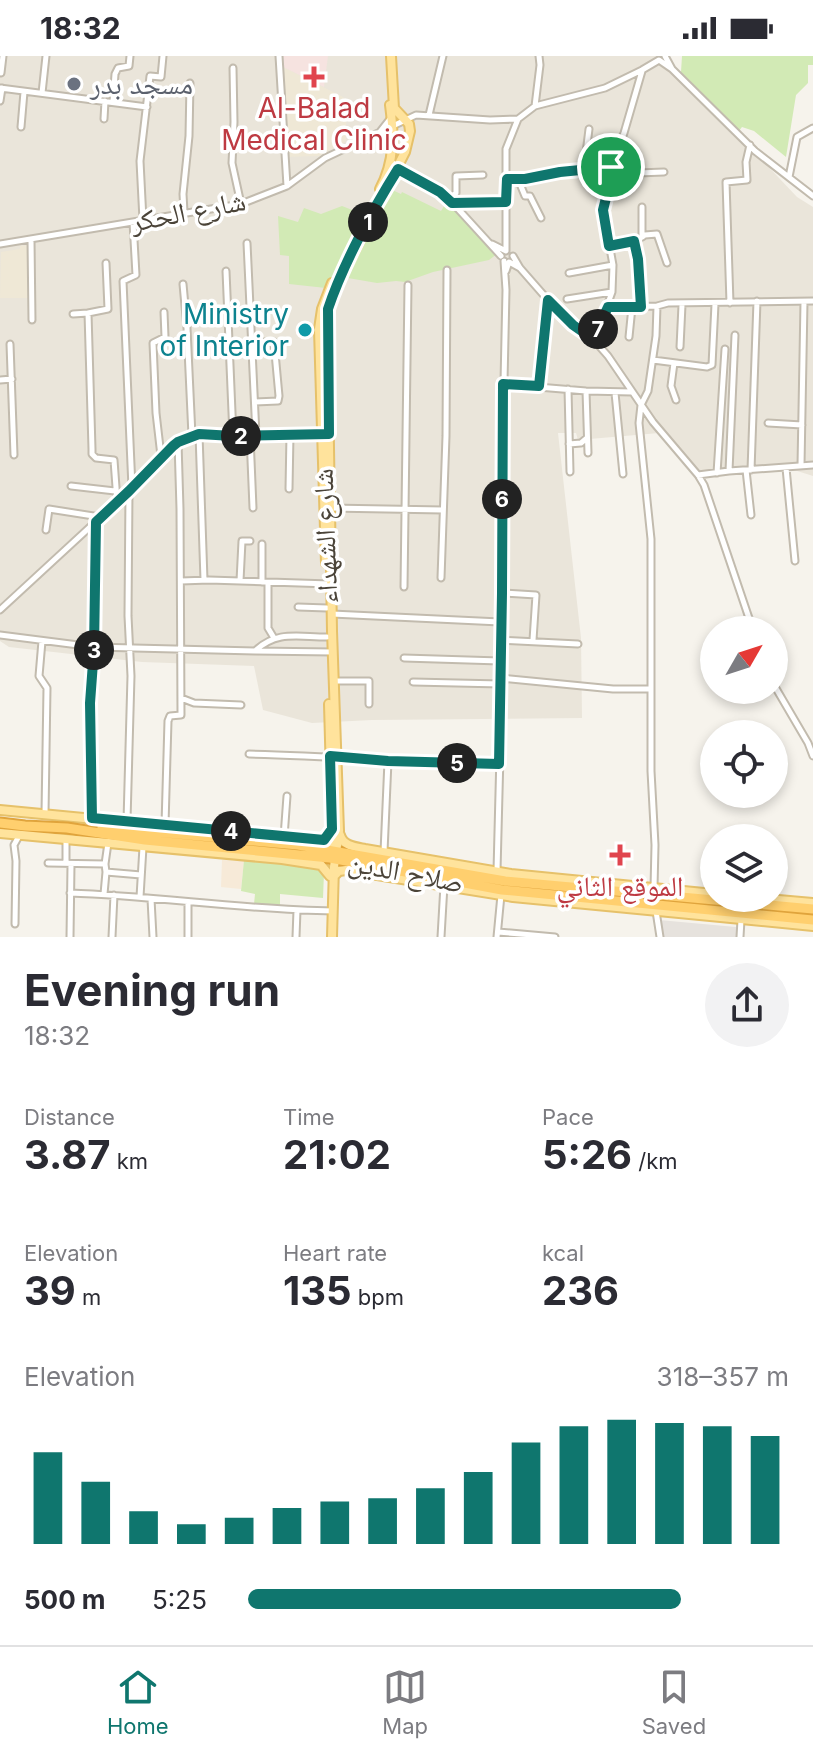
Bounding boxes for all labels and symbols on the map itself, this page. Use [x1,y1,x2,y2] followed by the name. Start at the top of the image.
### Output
[303,66,325,88] marker: Al-Balad Medical Clinic
[89,67,193,101] place label: مسجد بدر
[65,75,83,93] marker: مسجد بدر
[221,91,407,157] place label: Al-Balad Medical Clinic
[577,133,645,201] pin
[127,183,249,240] street label: شارع الحكر
[348,202,388,242] pin: 1
[160,297,289,363] place label: Ministry of Interior
[578,309,618,349] pin: 7
[296,321,314,339] marker: Ministry of Interior
[221,416,261,456] pin: 2
[306,468,345,604] street label: شارع الشهداء
[482,479,522,519] pin: 6
[700,616,788,704] north arrow
[74,630,114,670] pin: 3
[437,743,477,783] pin: 5
[211,811,251,851] pin: 4
[345,844,466,901] street label: صلاح الدين
[609,844,631,866] marker: الموقع الثاني
[557,869,683,909] place label: الموقع الثاني

